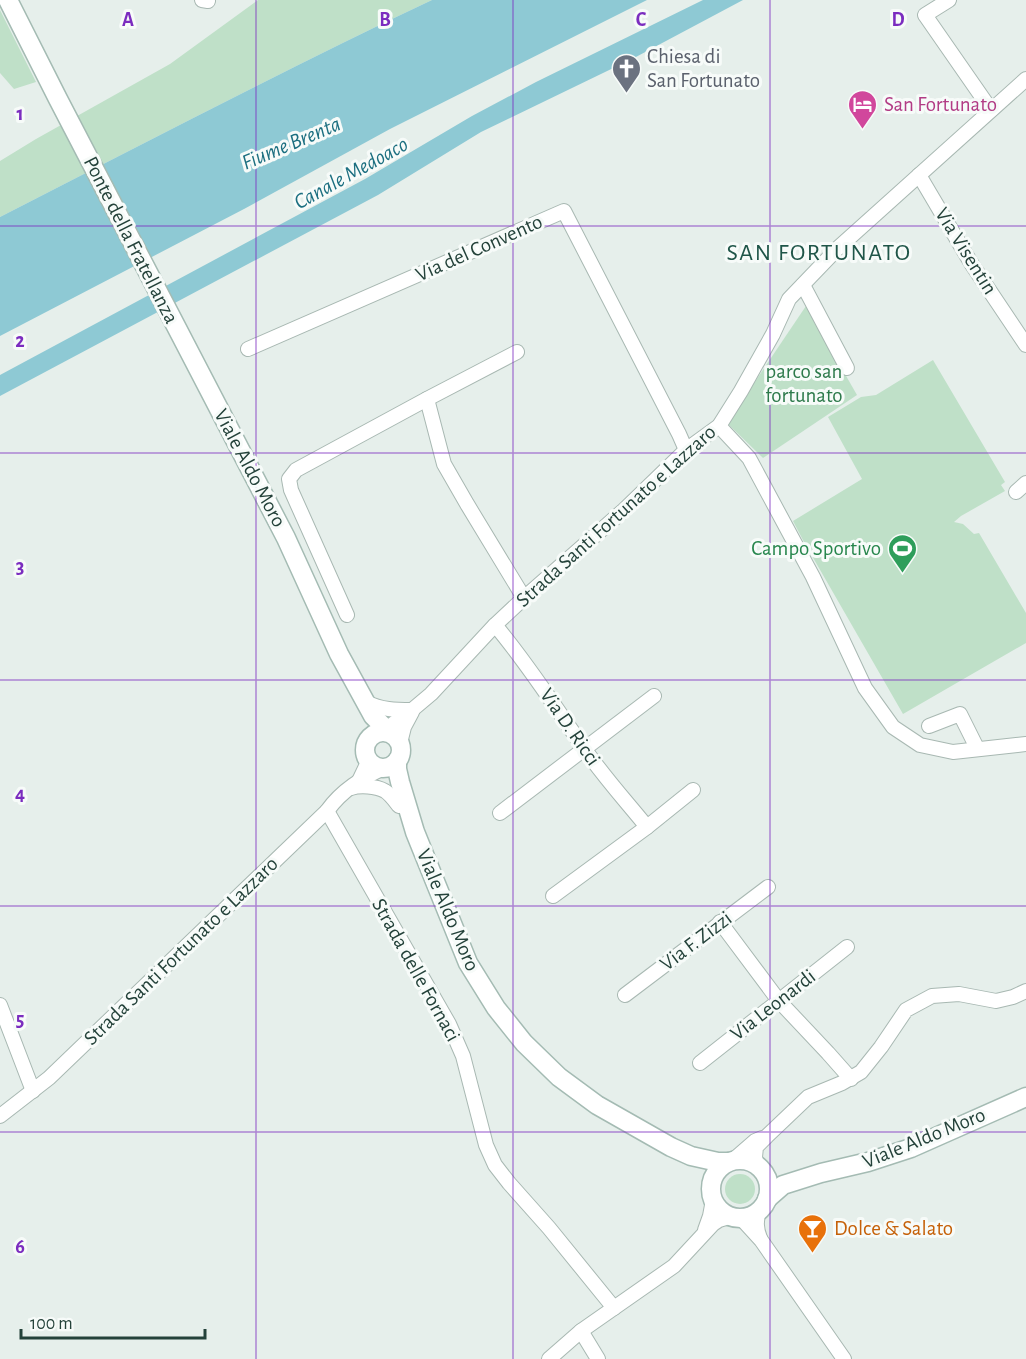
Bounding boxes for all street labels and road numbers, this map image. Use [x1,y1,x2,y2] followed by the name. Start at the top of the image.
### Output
[80,153,182,327] street label: Ponte della Fratellanza
[931,204,1001,298] street label: Via Visentin
[413,211,545,285] street label: Via del Convento
[210,406,290,530] street label: Viale Aldo Moro
[512,421,720,611] street label: Strada Santi Fortunato e Lazzaro
[536,685,604,769] street label: Via D. Ricci
[413,846,483,974] street label: Viale Aldo Moro
[80,853,282,1049] street label: Strada Santi Fortunato e Lazzaro
[368,895,464,1045] street label: Strada delle Fornaci
[656,907,736,975] street label: Via F. Zizzi
[727,966,819,1044] street label: Via Leonardi
[860,1104,988,1172] street label: Viale Aldo Moro

